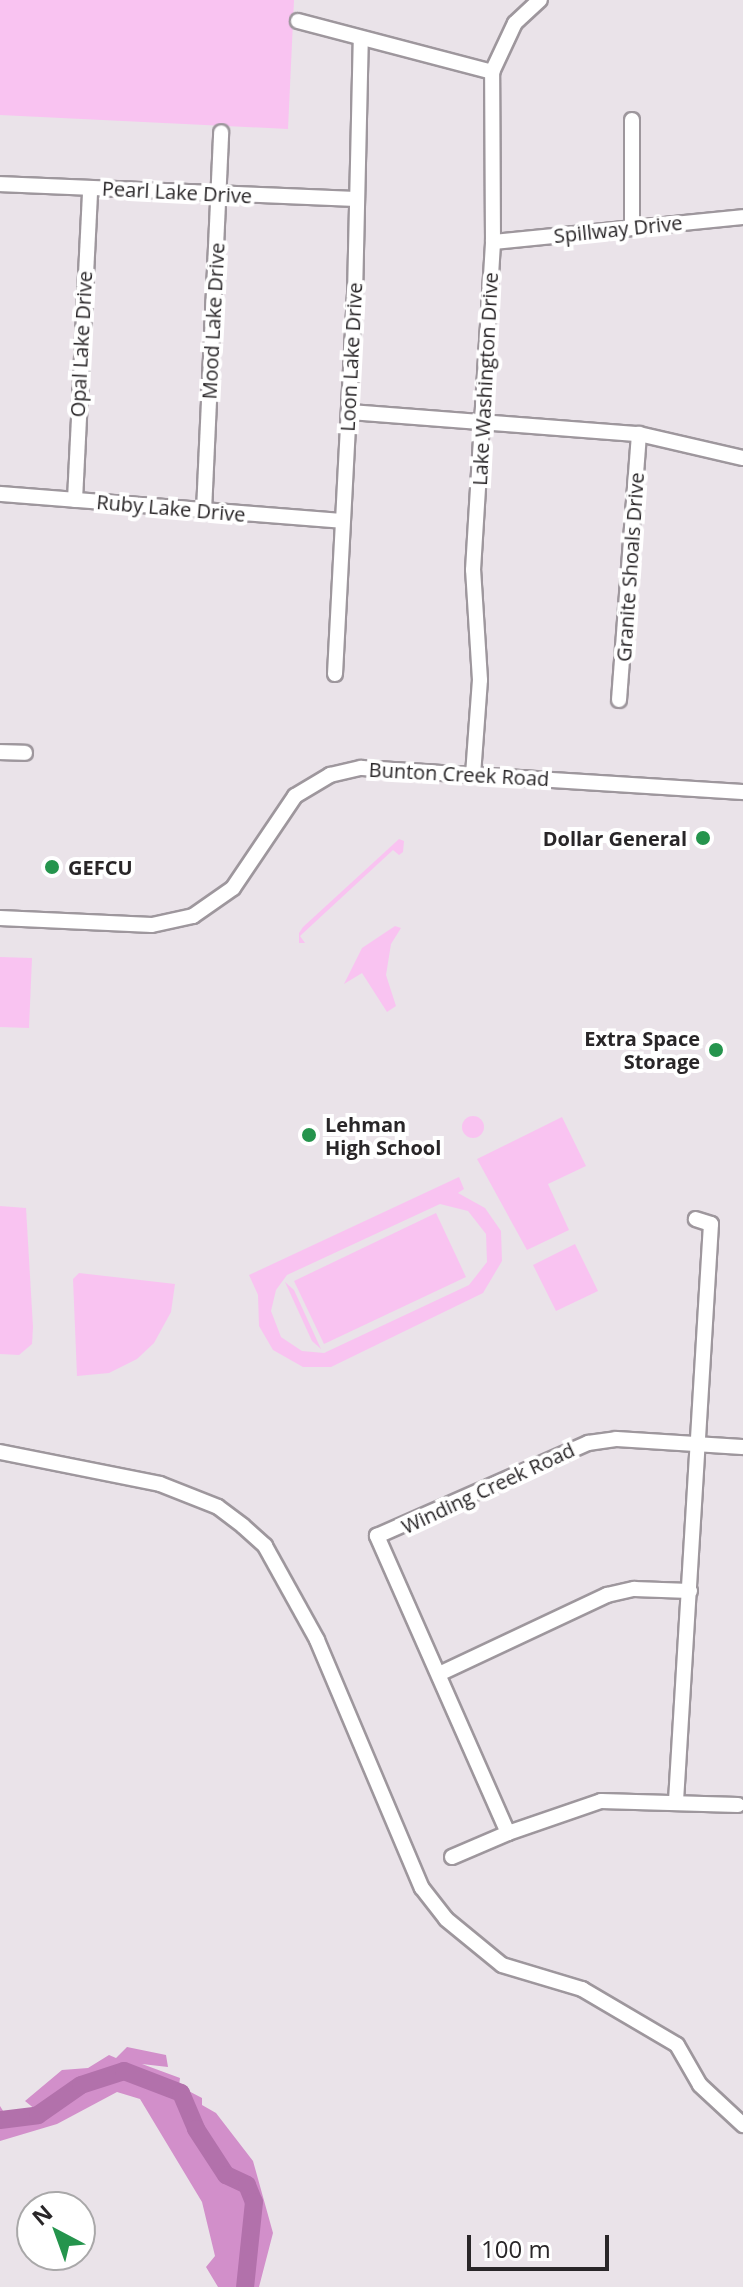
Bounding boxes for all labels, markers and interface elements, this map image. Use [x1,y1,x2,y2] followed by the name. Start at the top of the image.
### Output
[101,176,253,208] street label: Pearl Lake Drive
[553,210,683,248] street label: Spillway Drive
[197,242,229,400] street label: Mood Lake Drive
[65,270,97,418] street label: Opal Lake Drive
[467,272,503,486] street label: Lake Washington Drive
[335,282,367,432] street label: Loon Lake Drive
[611,471,649,663] street label: Granite Shoals Drive
[95,490,247,526] street label: Ruby Lake Drive
[368,757,550,791] street label: Bunton Creek Road
[543,826,687,850] place label: Dollar General
[694,829,712,847] marker: Dollar General
[68,855,133,879] place label: GEFCU
[43,858,61,876] marker: GEFCU
[584,1026,700,1073] place label: Extra Space Storage
[707,1041,725,1059] marker: Extra Space Storage
[325,1112,441,1159] place label: Lehman High School
[300,1126,318,1144] marker: Lehman High School
[398,1437,578,1539] street label: Winding Creek Road
[16,2191,96,2271] north arrow
[25,2197,58,2232] text: N
[471,2219,613,2269] scale bar
[481,2232,551,2265] text: 100 m

